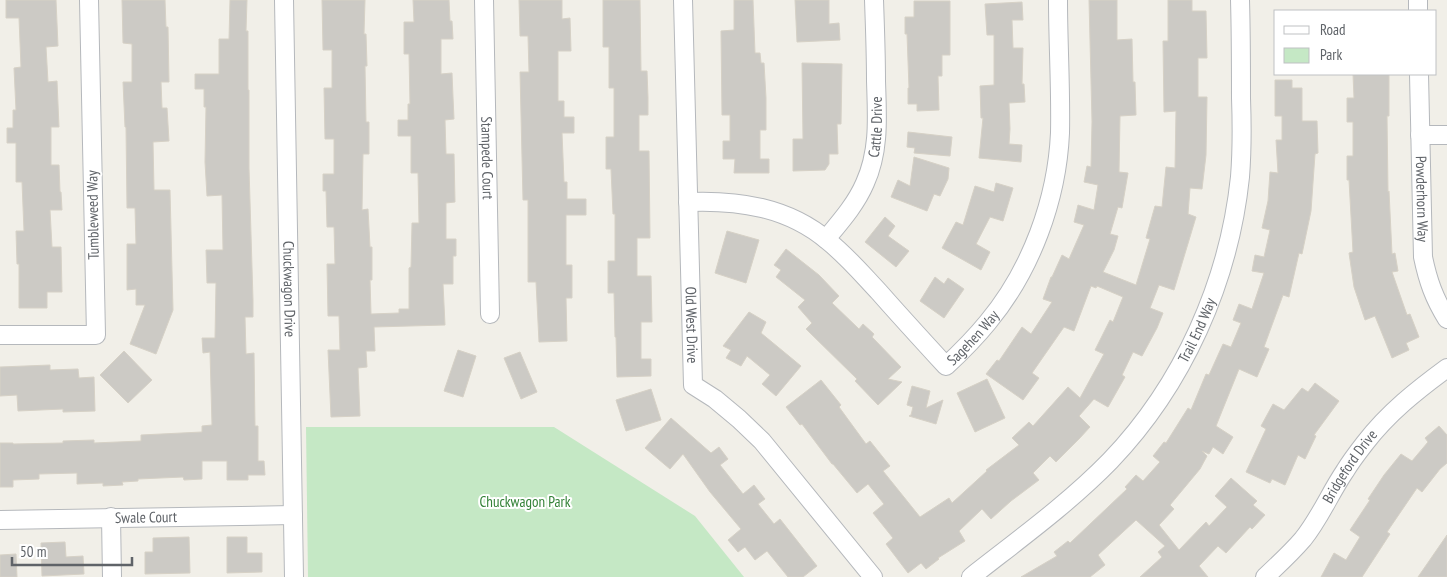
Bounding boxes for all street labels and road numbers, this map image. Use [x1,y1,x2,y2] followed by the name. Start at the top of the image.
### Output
[864,96,886,159] street label: Cattle Drive
[477,116,498,200] street label: Stampede Court
[1412,156,1433,243] street label: Powderhorn Way
[82,170,103,260] street label: Tumbleweed Way
[279,241,300,337] street label: Chuckwagon Drive
[681,286,702,363] street label: Old West Drive
[1174,295,1220,366] street label: Trail End Way
[943,306,1003,369] street label: Sagehen Way
[1318,425,1381,507] street label: Bridgeford Drive
[115,507,177,527] street label: Swale Court

